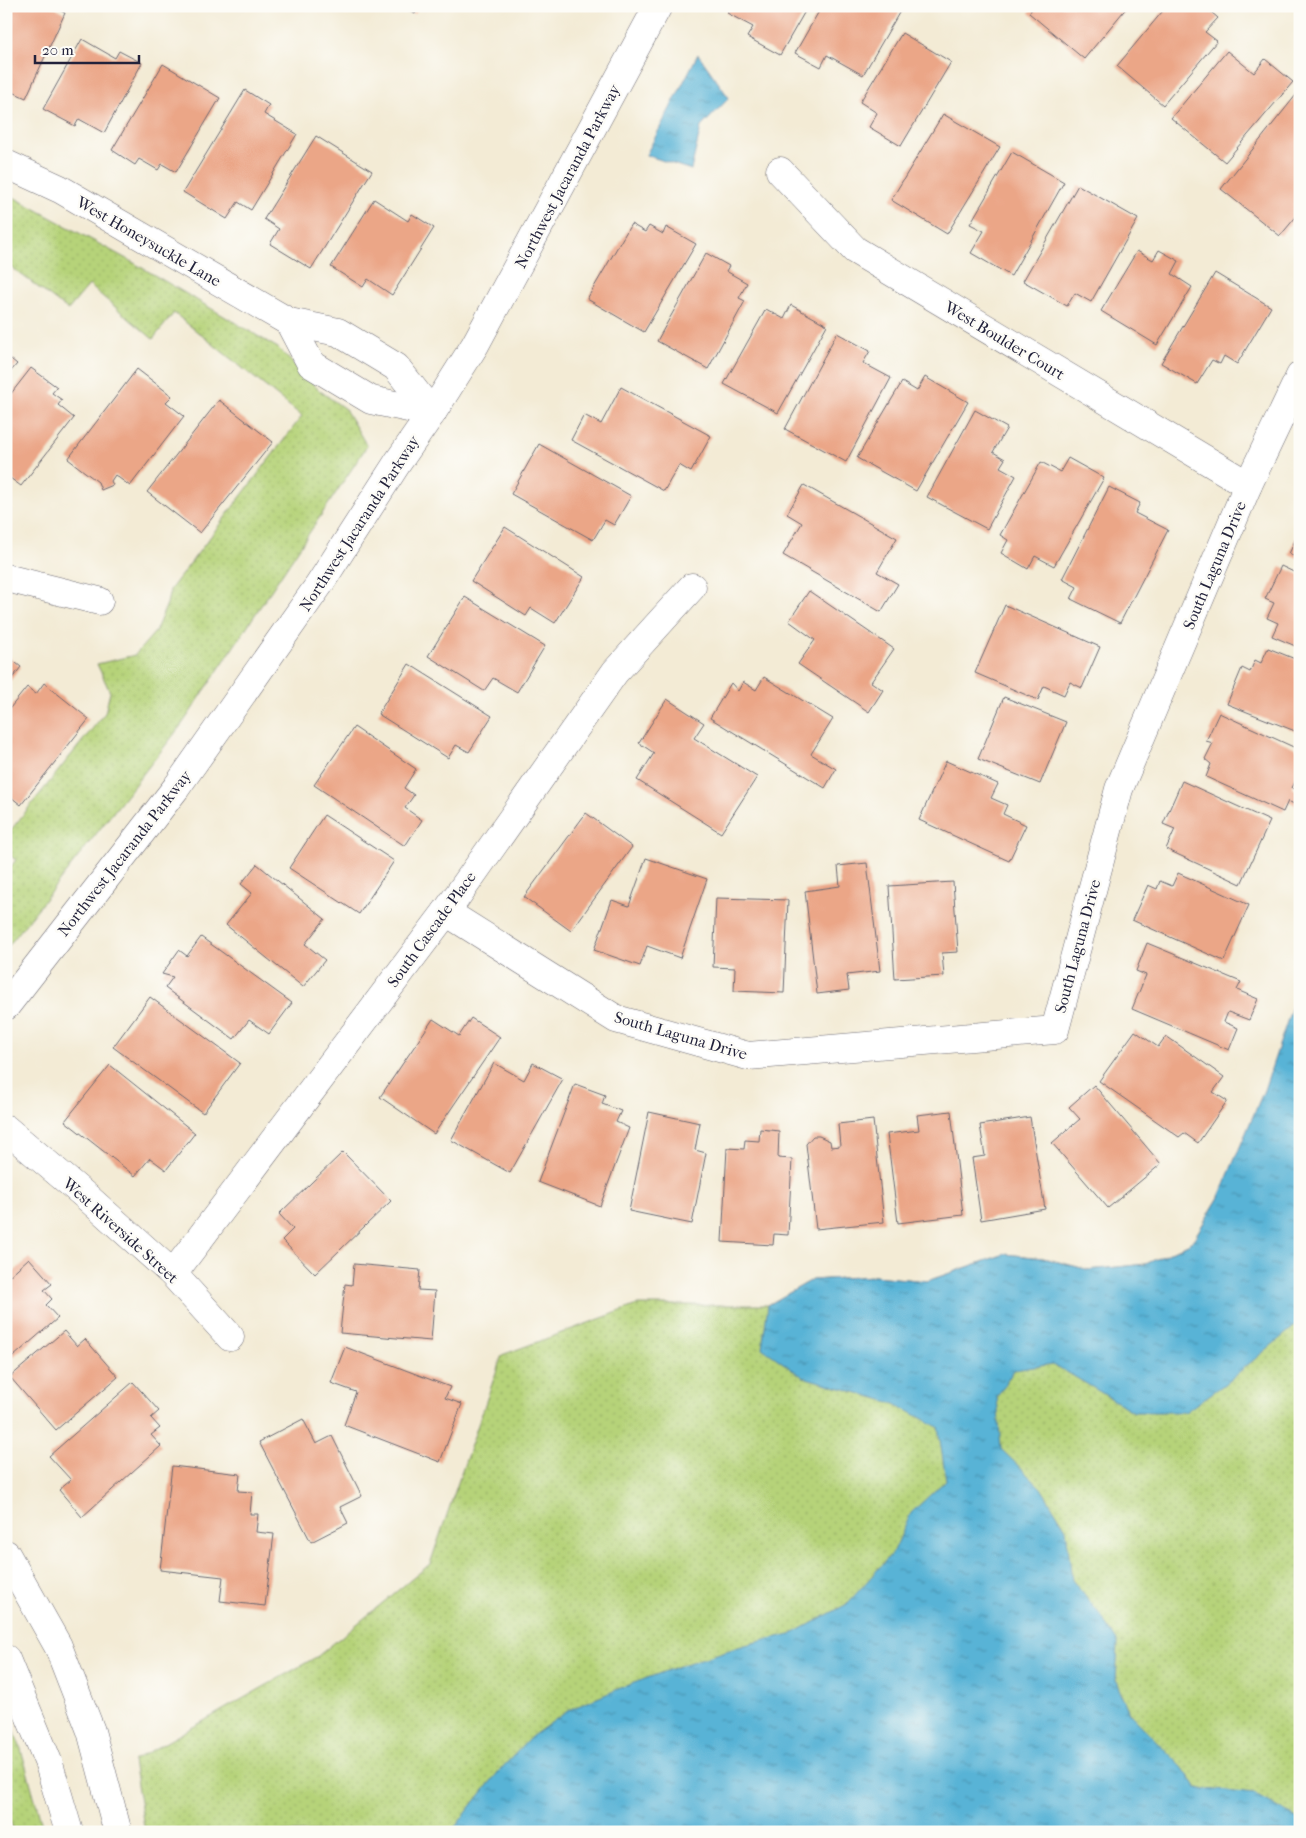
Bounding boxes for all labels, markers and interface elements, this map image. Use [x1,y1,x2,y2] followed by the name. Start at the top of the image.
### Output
[35,32,139,64] scale bar
[42,41,74,59] text: 20 m
[511,81,624,271] street label: Northwest Jacaranda Parkway
[72,192,224,291] street label: West Honeysuckle Lane
[940,297,1068,384] street label: West Boulder Court
[296,432,424,615] street label: Northwest Jacaranda Parkway
[1179,498,1250,632] street label: South Laguna Drive
[54,766,195,940] street label: Northwest Jacaranda Parkway
[383,868,480,991] street label: South Cascade Place
[1051,877,1104,1015] street label: South Laguna Drive
[612,1007,750,1064] street label: South Laguna Drive
[58,1173,183,1287] street label: West Riverside Street

